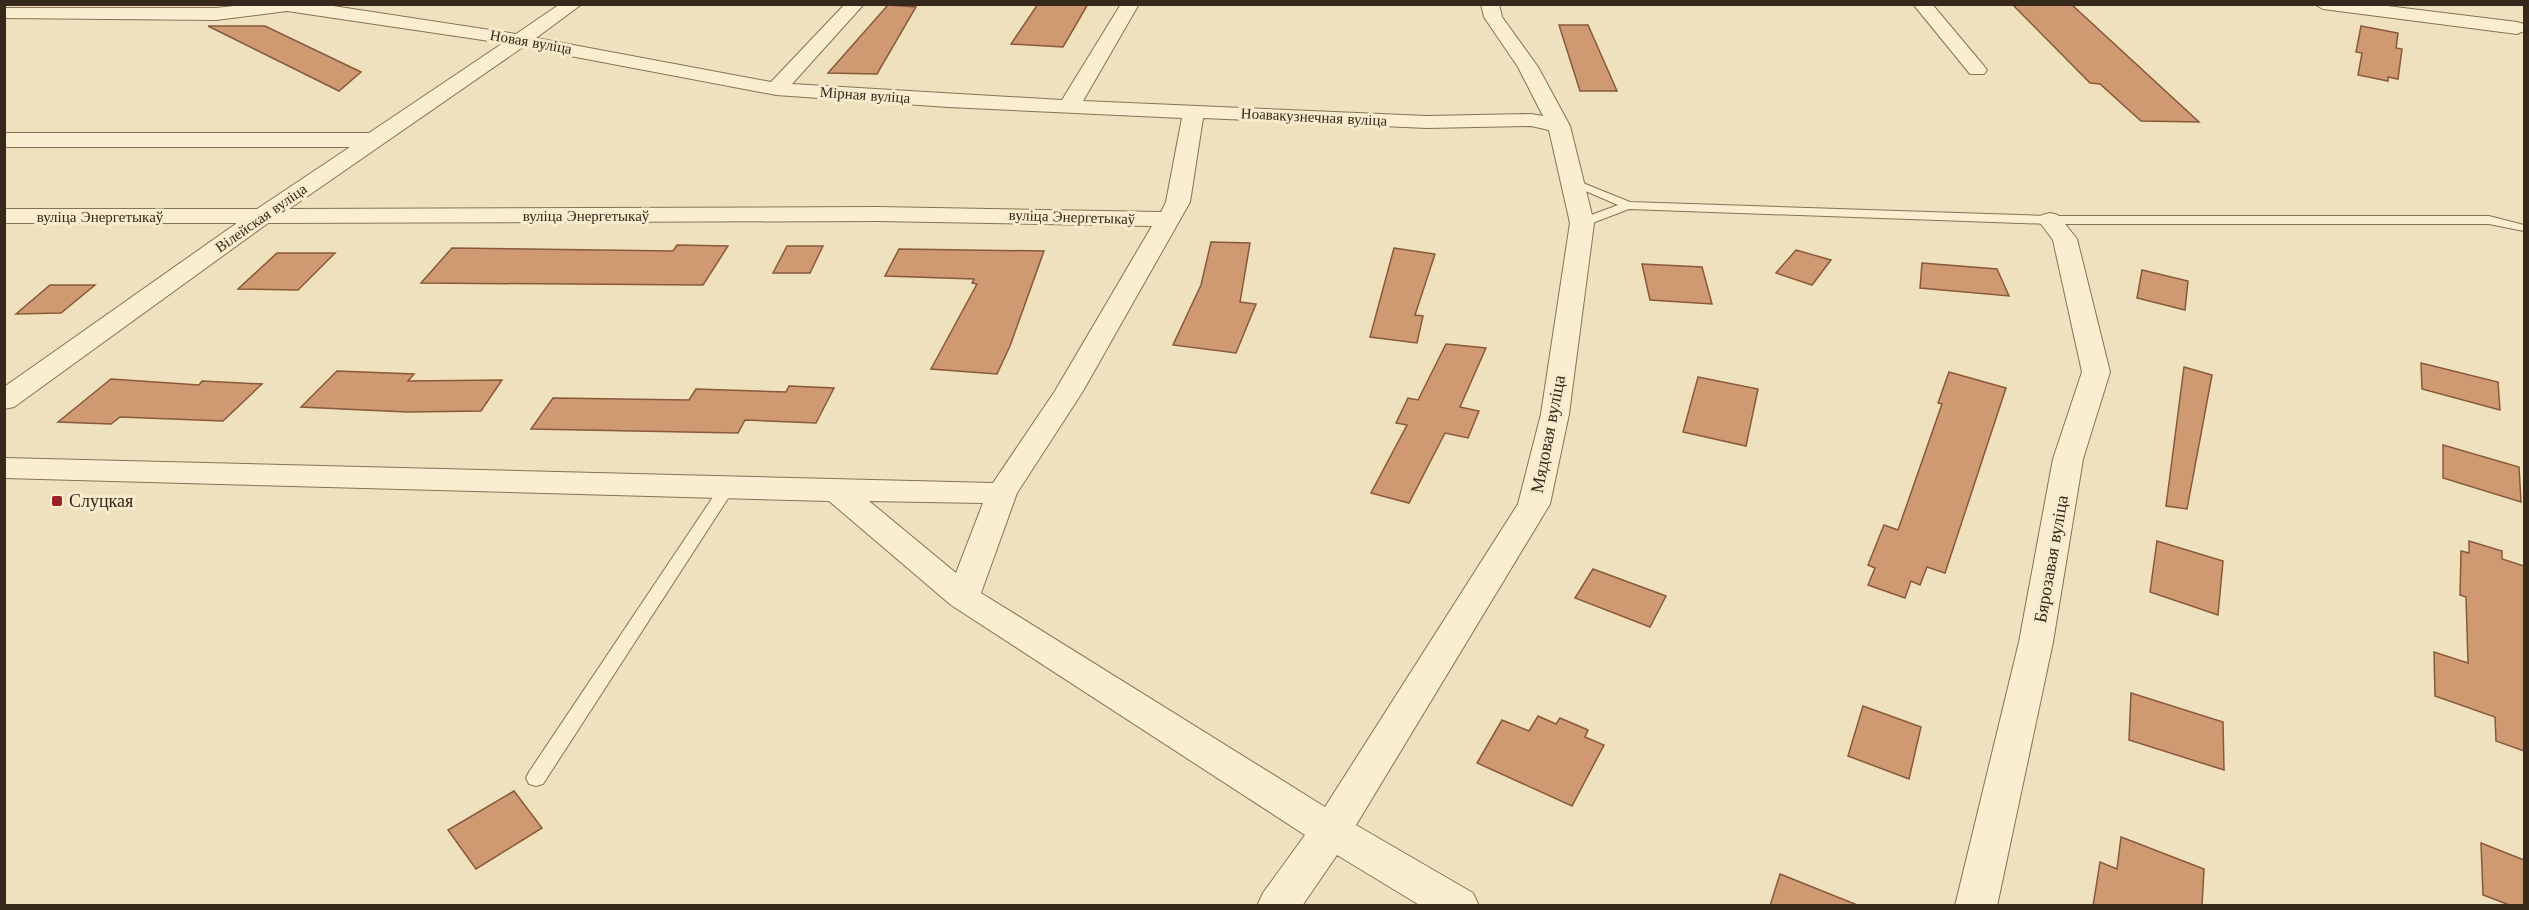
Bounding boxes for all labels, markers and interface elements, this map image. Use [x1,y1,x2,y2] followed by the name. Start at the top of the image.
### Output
[489,25,574,58] street label: Новая вуліца
[819,82,911,107] street label: Мірная вуліца
[1240,103,1388,130] street label: Ноавакузнечная вуліца
[211,179,311,256] street label: Вілейская вуліца
[1008,205,1136,228] street label: вуліца Энергетыкаў
[523,206,650,225] street label: вуліца Энергетыкаў
[37,207,164,226] street label: вуліца Энергетыкаў
[1526,373,1570,495] street label: Мядовая вуліца
[69,490,133,512] place label: Слуцкая
[50,494,64,508] marker: Слуцкая
[2029,494,2073,624] street label: Бярозавая вуліца

